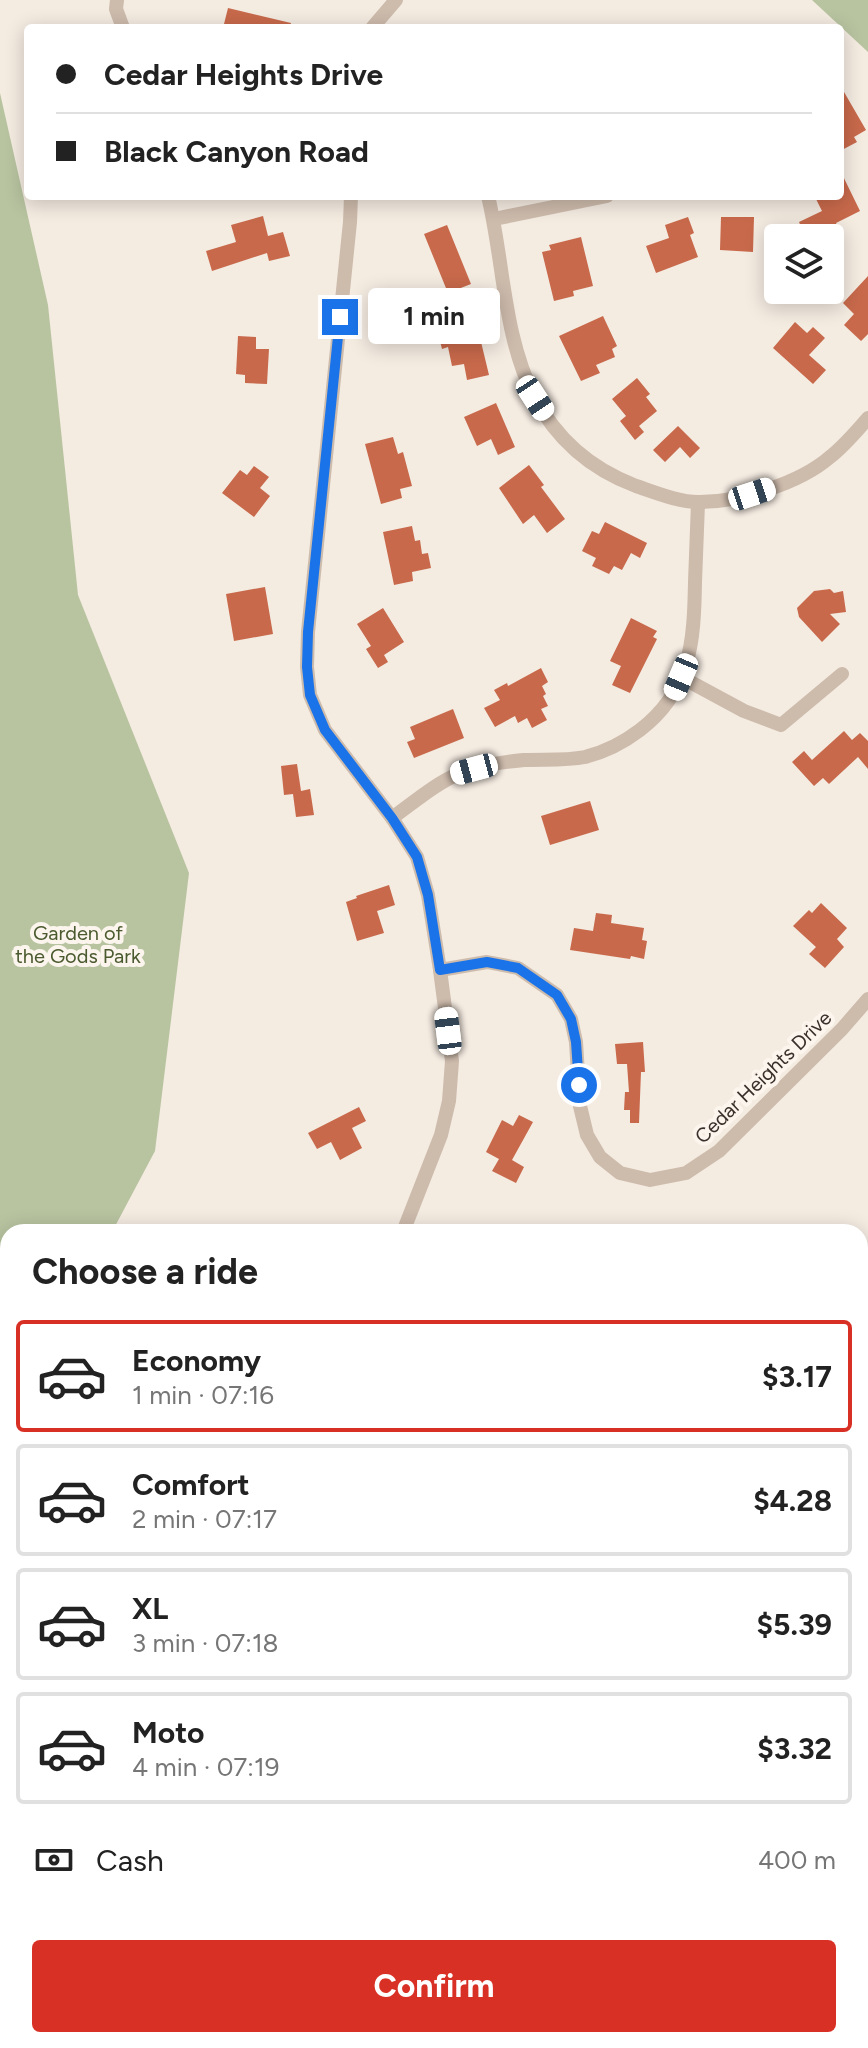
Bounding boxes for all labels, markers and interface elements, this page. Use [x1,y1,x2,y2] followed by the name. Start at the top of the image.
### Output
[104,56,383,93] text: Cedar Heights Drive
[104,133,369,170] text: Black Canyon Road
[764,224,844,304] map controls
[764,224,844,304] button: layers
[368,289,500,345] callout: 1 min
[322,299,358,335] route end
[403,300,465,332] text: 1 min
[512,371,558,425] car
[725,475,779,513] car
[661,650,701,704] car
[448,751,500,787] car
[15,921,141,968] park label: Garden of the Gods Park
[433,1006,463,1056] car
[690,1006,836,1148] street label: Cedar Heights Drive
[561,1067,597,1103] route start
[32,1250,258,1293] text: Choose a ride
[36,1340,108,1412] icon: car
[132,1342,261,1379] text: Economy
[762,1358,832,1395] text: $3.17
[132,1379,274,1411] text: 1 min · 07:16
[36,1464,108,1536] icon: car
[132,1466,250,1503] text: Comfort
[753,1482,832,1519] text: $4.28
[132,1503,277,1535] text: 2 min · 07:17
[36,1588,108,1660] icon: car
[132,1590,168,1627] text: XL
[756,1606,832,1643] text: $5.39
[132,1627,279,1659] text: 3 min · 07:18
[36,1712,108,1784] icon: car
[132,1714,204,1751] text: Moto
[757,1730,832,1767] text: $3.32
[132,1751,279,1783] text: 4 min · 07:19
[32,1838,76,1882] icon: cash
[96,1842,164,1879] text: Cash
[758,1844,836,1876] text: 400 m
[32,1940,836,2032] button: Confirm

